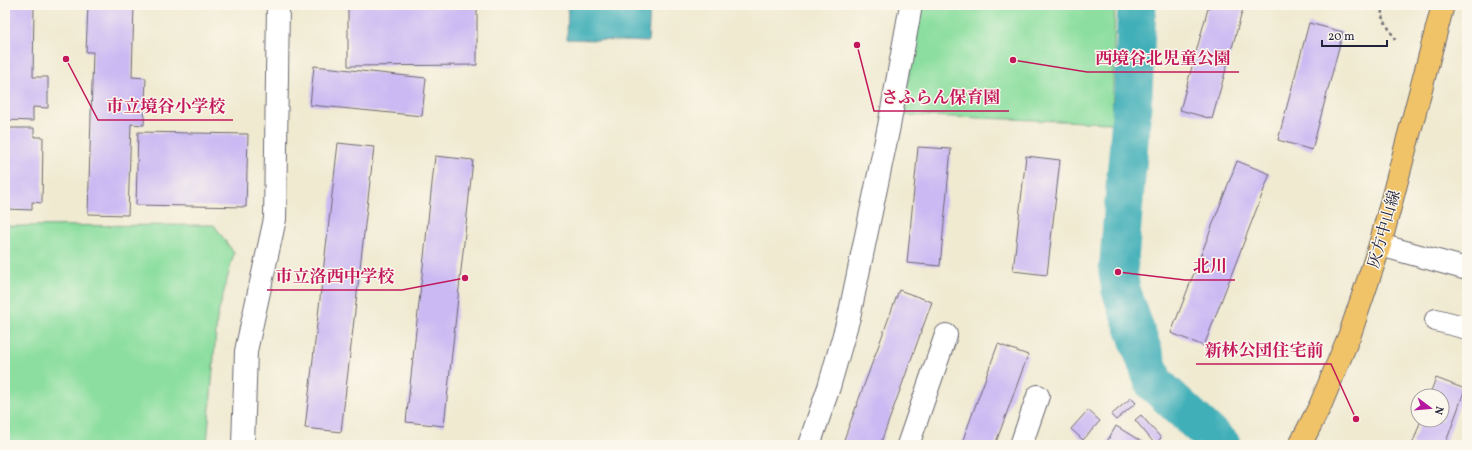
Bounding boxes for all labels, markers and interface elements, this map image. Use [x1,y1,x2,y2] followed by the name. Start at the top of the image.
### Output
[1322,22,1387,48] scale bar
[1328,29,1355,45] text: 20 m
[1087,43,1239,72] callout: 西境谷北児童公園
[1095,48,1231,71] text: 西境谷北児童公園
[874,82,1009,111] callout: さふらん保育園
[882,87,1001,110] text: さふらん保育園
[98,91,233,120] callout: 市立境谷小学校
[107,96,226,119] text: 市立境谷小学校
[1363,188,1407,271] street label: 灰方中山線
[1185,251,1235,280] callout: 北川
[1193,256,1227,279] text: 北川
[267,261,402,290] callout: 市立洛西中学校
[276,266,395,289] text: 市立洛西中学校
[1196,335,1331,364] callout: 新林公団住宅前
[1205,340,1324,363] text: 新林公団住宅前
[1410,388,1450,428] north arrow
[1430,404,1446,416] text: N

